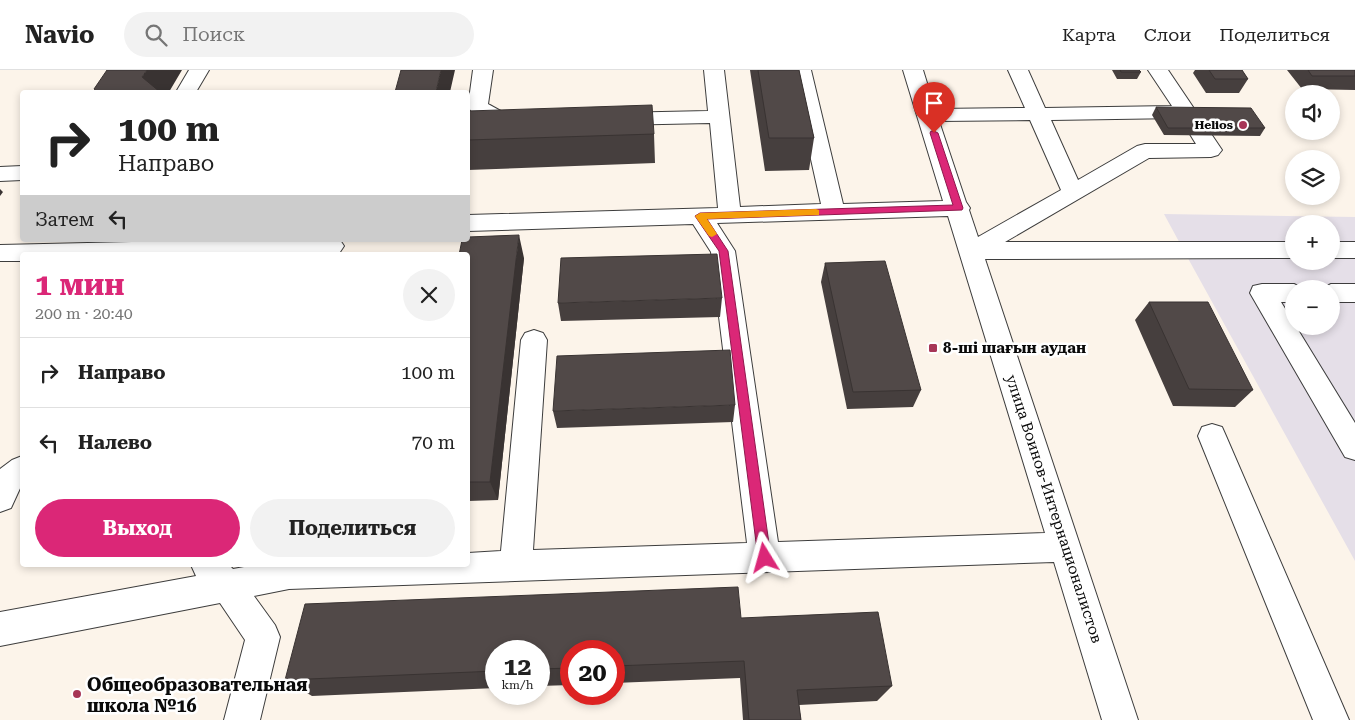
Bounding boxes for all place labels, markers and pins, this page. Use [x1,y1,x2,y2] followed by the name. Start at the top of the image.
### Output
[913,82,955,133] pin
[1194,118,1233,132] place label: Helios
[1237,119,1249,131] marker: Helios
[943,339,1086,357] place label: 8-ші шағын аудан
[927,342,939,354] marker: 8-ші шағын аудан
[87,674,308,716] place label: Общеобразовательная школа №16
[71,688,83,700] marker: Общеобразовательная школа №16

